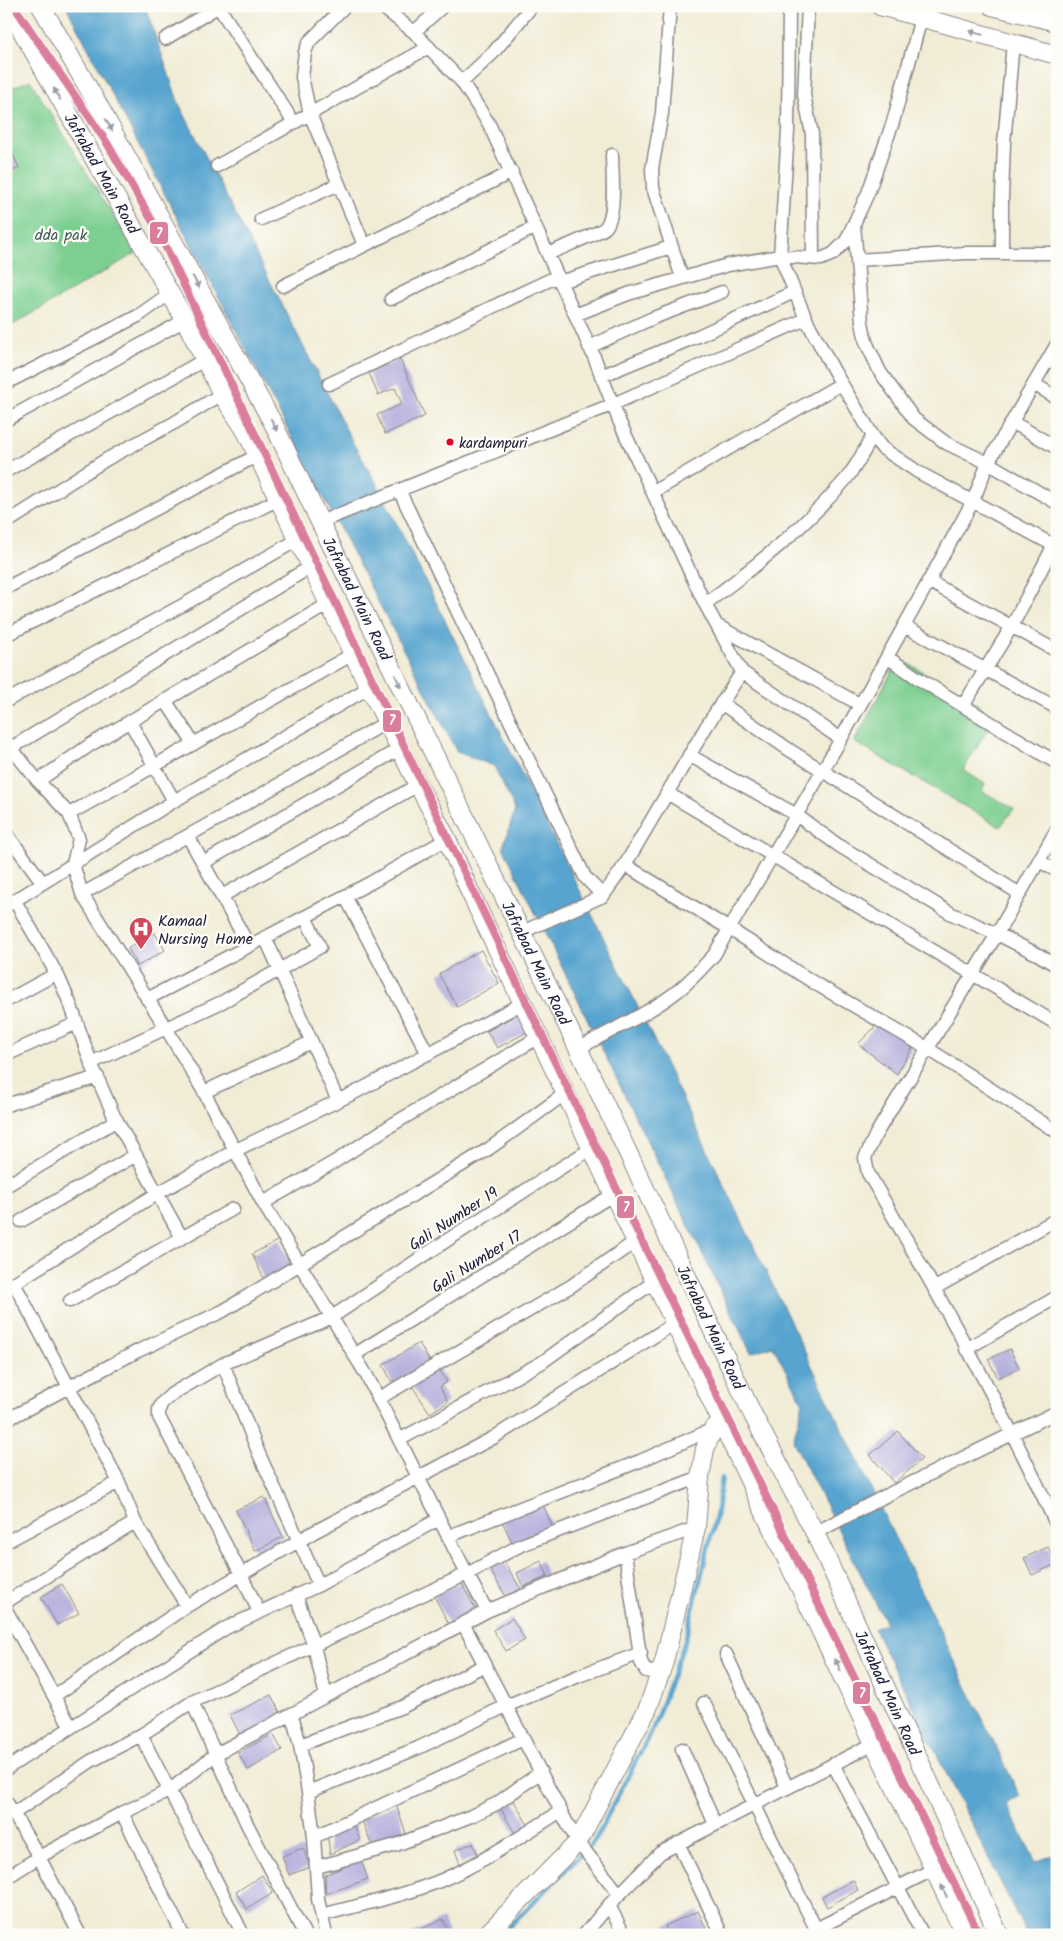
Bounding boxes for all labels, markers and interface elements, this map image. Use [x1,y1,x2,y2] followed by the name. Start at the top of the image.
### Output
[969,29,984,37] one-way arrow
[53,87,61,101] one-way arrow
[57,109,146,240] street label: Jafrabad Main Road
[105,117,113,132] one-way arrow
[149,221,169,245] line badge: 7
[35,223,88,248] park label: dda pak
[156,223,163,245] text: 7
[191,276,200,289] one-way arrow
[270,418,278,432] one-way arrow
[459,432,529,456] place label: kardampuri
[445,437,455,447] marker: kardampuri
[315,533,398,666] street label: Jafrabad Main Road
[394,674,402,688] one-way arrow
[382,709,402,733] line badge: 7
[389,710,396,732] text: 7
[494,897,577,1031] street label: Jafrabad Main Road
[158,909,253,952] place label: Kamaal Nursing Home
[128,916,154,950] hospital icon: Kamaal Nursing Home
[404,1181,504,1258] street label: Gali Number 19
[616,1195,635,1219] line badge: 7
[623,1197,630,1219] text: 7
[427,1224,527,1300] street label: Gali Number 17
[669,1261,751,1395] street label: Jafrabad Main Road
[847,1626,927,1761] street label: Jafrabad Main Road
[834,1658,842,1672] one-way arrow
[852,1681,871,1705] line badge: 7
[859,1683,866,1705] text: 7
[940,1884,948,1898] one-way arrow

